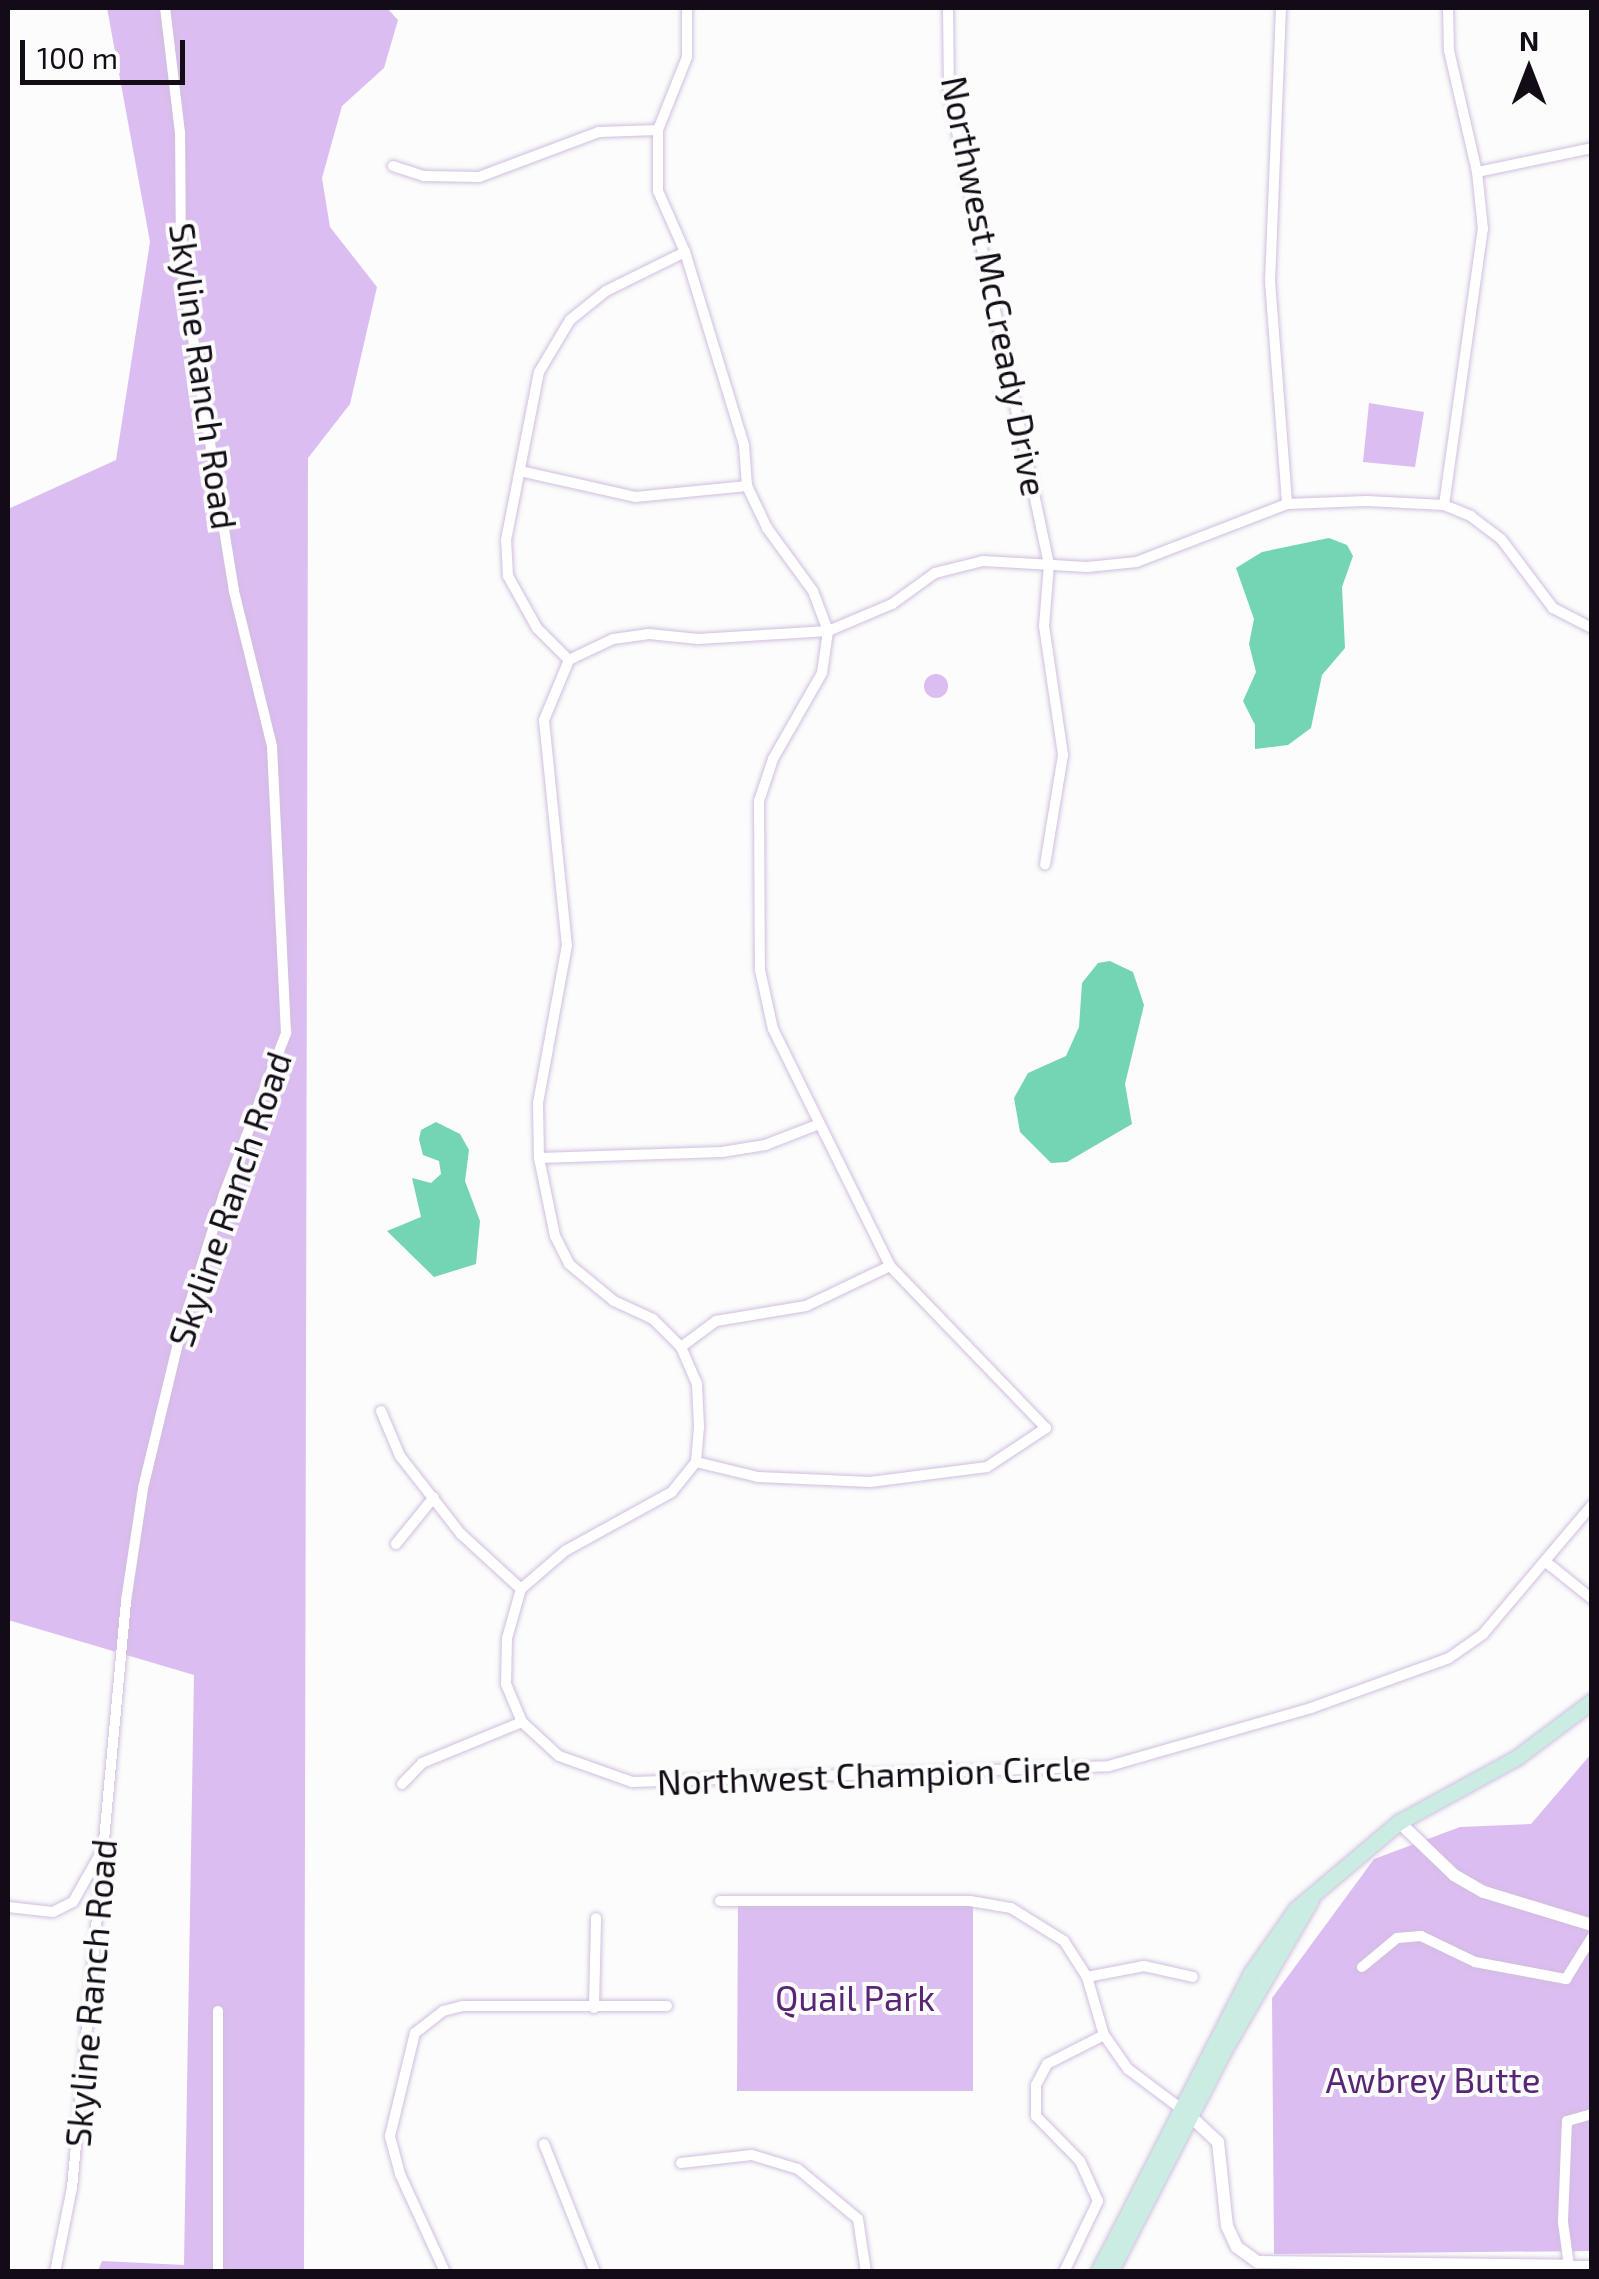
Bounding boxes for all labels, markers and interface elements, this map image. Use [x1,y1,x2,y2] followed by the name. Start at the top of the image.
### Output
[25,20,190,82] scale bar
[1479,20,1579,120] north arrow
[1519,23,1539,57] text: N
[37,39,118,75] text: 100 m
[934,72,1056,500] street label: Northwest McCready Drive
[162,220,246,532] street label: Skyline Ranch Road
[159,1046,299,1352] street label: Skyline Ranch Road
[656,1745,1092,1803] street label: Northwest Champion Circle
[56,1837,124,2149] street label: Skyline Ranch Road
[774,1976,936,2018] park label: Quail Park
[1325,2058,1541,2100] park label: Awbrey Butte

